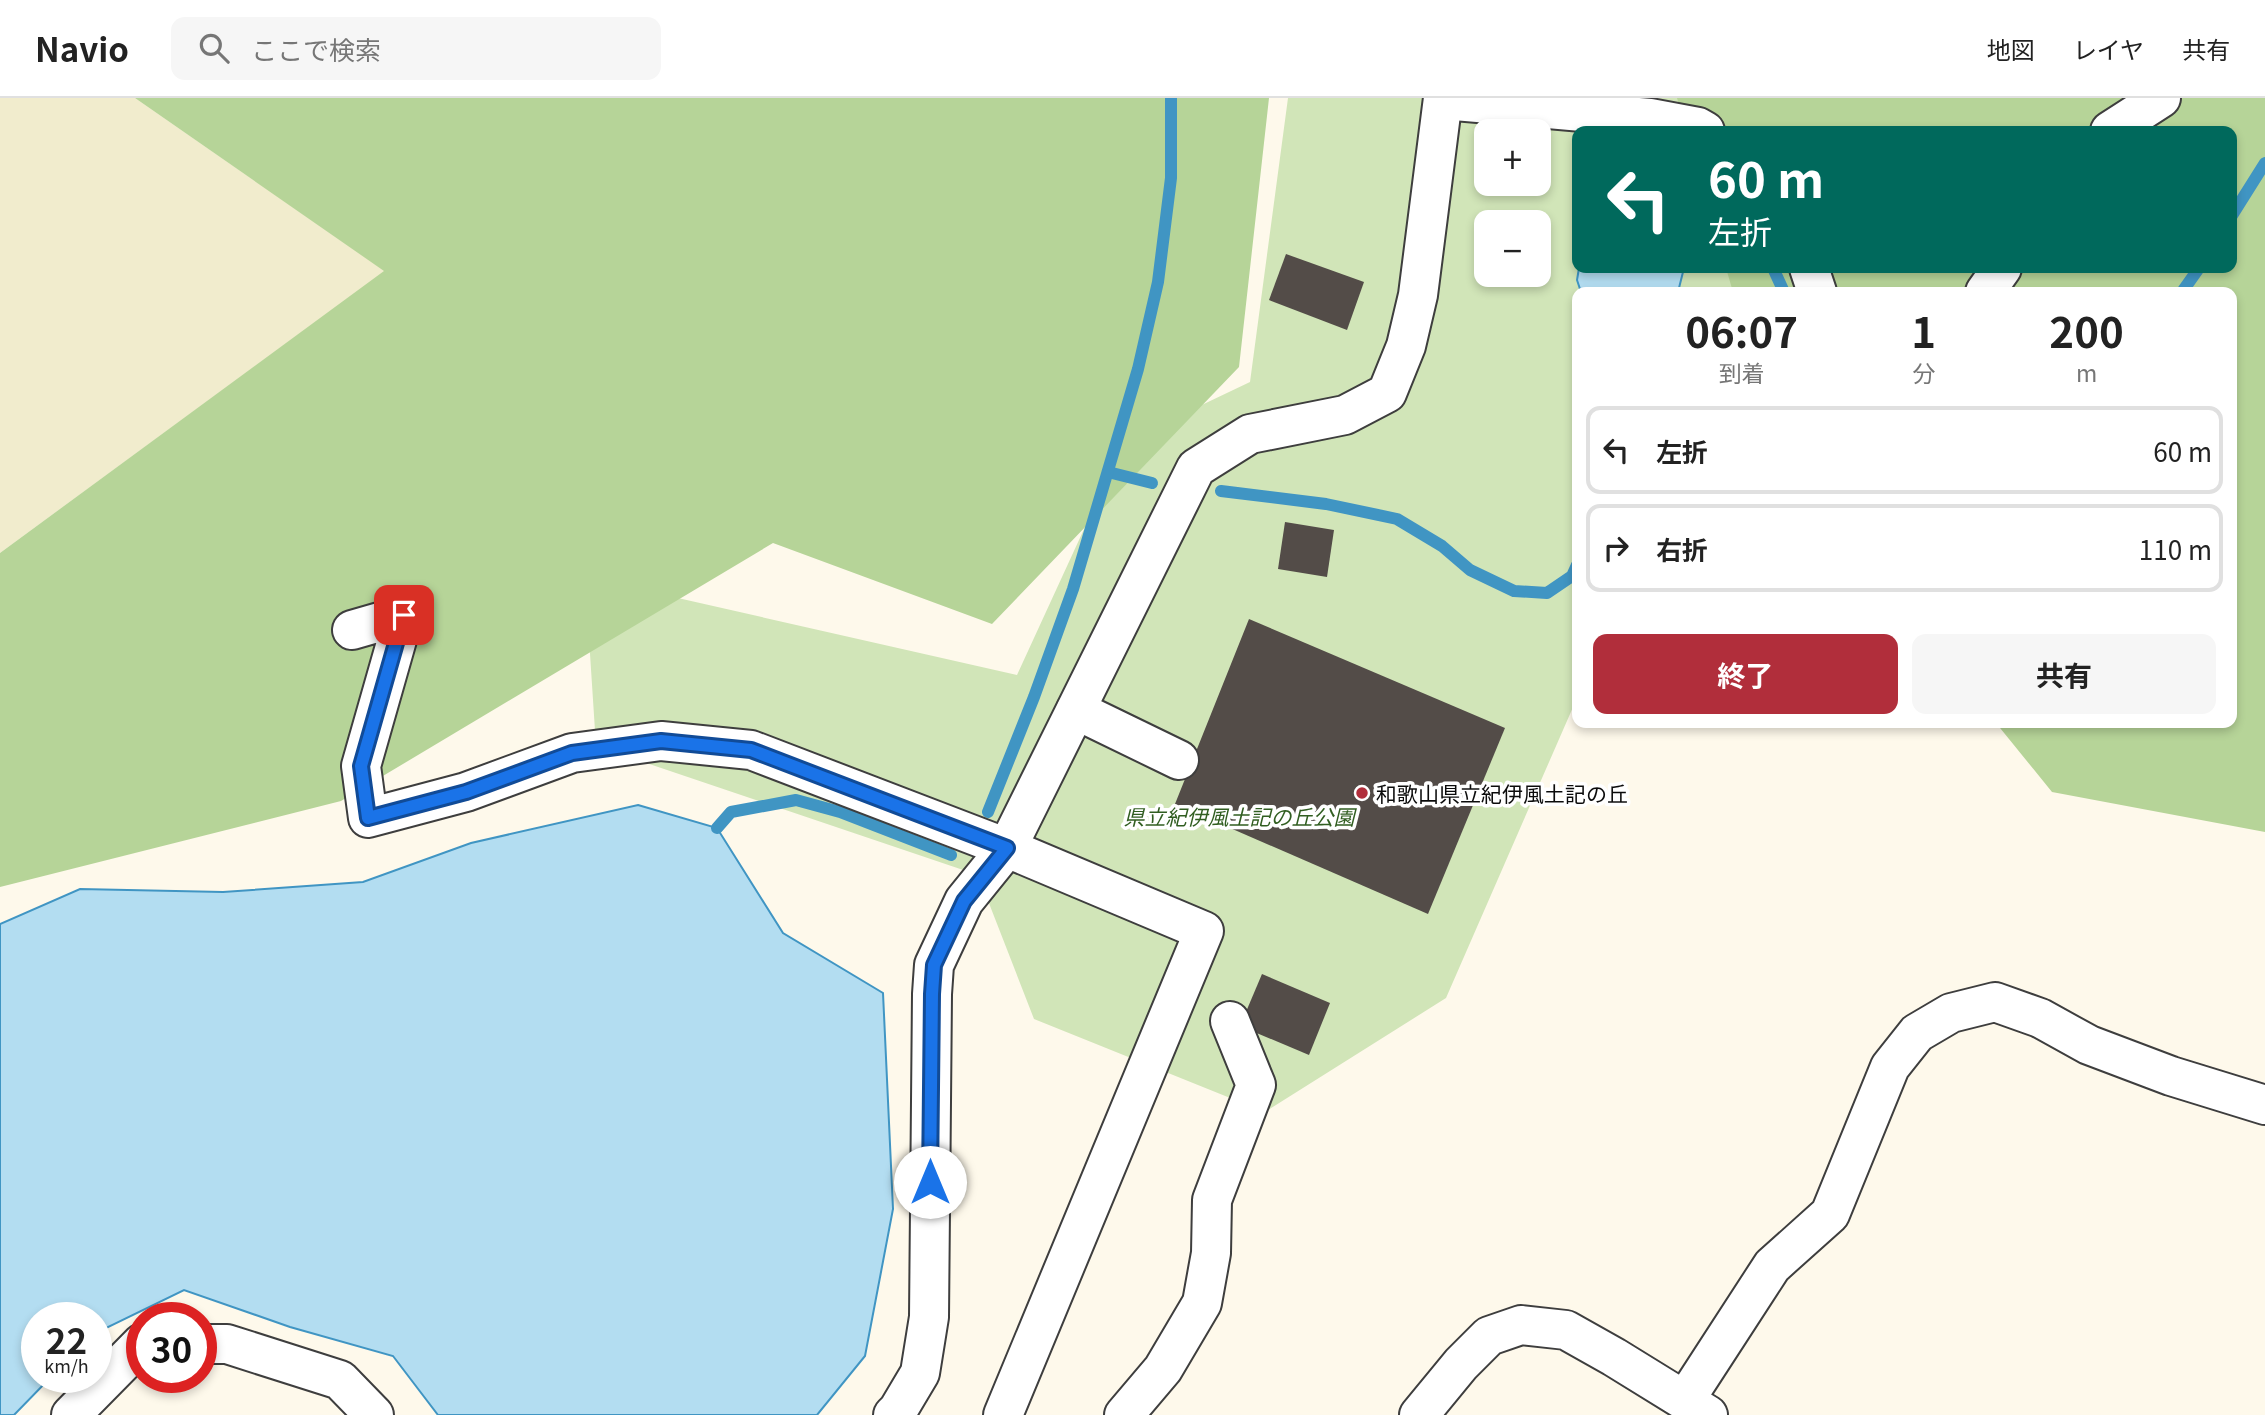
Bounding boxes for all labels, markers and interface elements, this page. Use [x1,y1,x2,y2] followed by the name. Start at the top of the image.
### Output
[171,17,661,80] search box
[35,24,129,72] text: Navio
[195,29,233,67] icon: search
[251,30,381,67] text: ここで検索
[1987,31,2035,66] text: 地図
[2073,31,2144,66] text: レイヤ
[2182,31,2230,66] text: 共有
[1474,119,1551,287] map controls
[1474,119,1551,196] button: +
[1708,141,1824,212] text: 60 m
[1593,154,1684,245] icon: left
[1708,207,1772,253] text: 左折
[1474,210,1551,287] button: −
[1685,299,1798,360] text: 06:07
[1911,299,1936,360] text: 1
[2049,299,2124,360] text: 200
[1719,355,1765,389] text: 到着
[1912,355,1935,389] text: 分
[2076,355,2097,389] text: m
[1597,431,1635,469] icon: left
[1656,432,1708,469] text: 左折
[2153,432,2212,469] text: 60 m
[1597,529,1635,567] icon: right
[1656,530,1708,567] text: 右折
[2139,530,2212,567] text: 110 m
[374,585,434,645] pin
[385,596,423,634] icon: arrive
[1593,634,1898,714] button: 終了
[1912,634,2216,714] button: 共有
[1376,778,1628,808] place label: 和歌山県立紀伊風土記の丘
[1354,785,1370,801] marker: 和歌山県立紀伊風土記の丘
[1124,801,1357,831] park label: 県立紀伊風土記の丘公園
[893,1145,967,1219] position arrow
[126,1302,217,1393] speed limit sign: 30
[46,1313,87,1364] text: 22
[44,1352,89,1378] text: km/h

